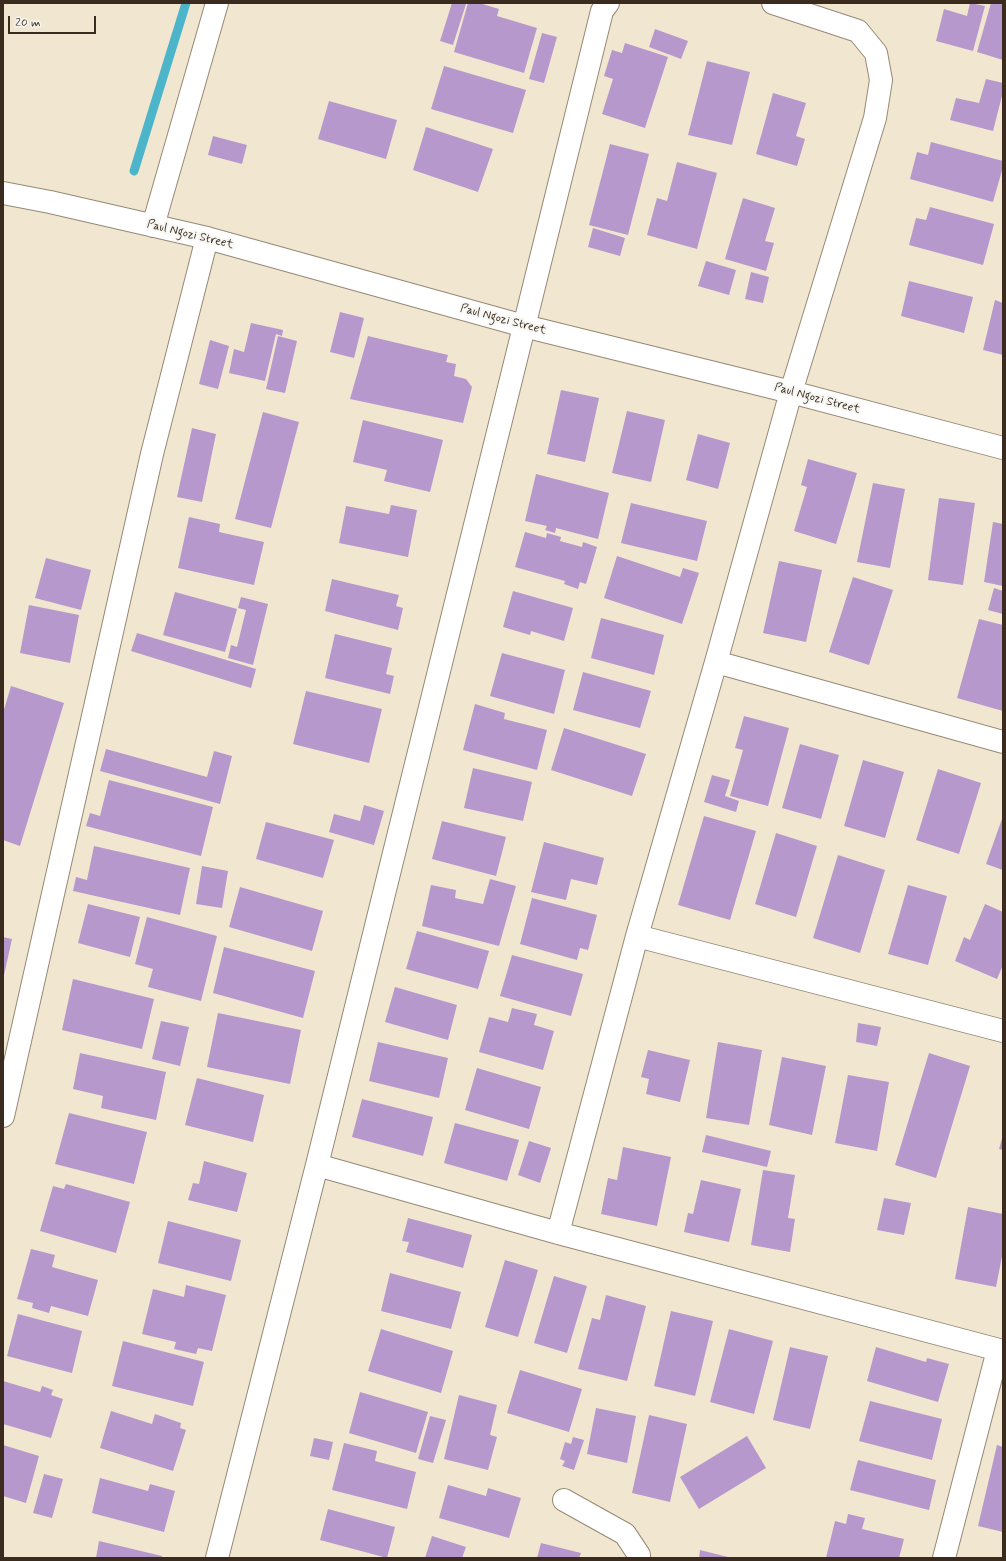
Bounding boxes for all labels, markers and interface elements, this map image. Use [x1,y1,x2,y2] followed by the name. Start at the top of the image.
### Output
[10,8,98,34] scale bar
[15,15,41,31] text: 20 m
[145,217,235,253] street label: Paul Ngozi Street
[458,302,548,338] street label: Paul Ngozi Street
[772,381,862,417] street label: Paul Ngozi Street

